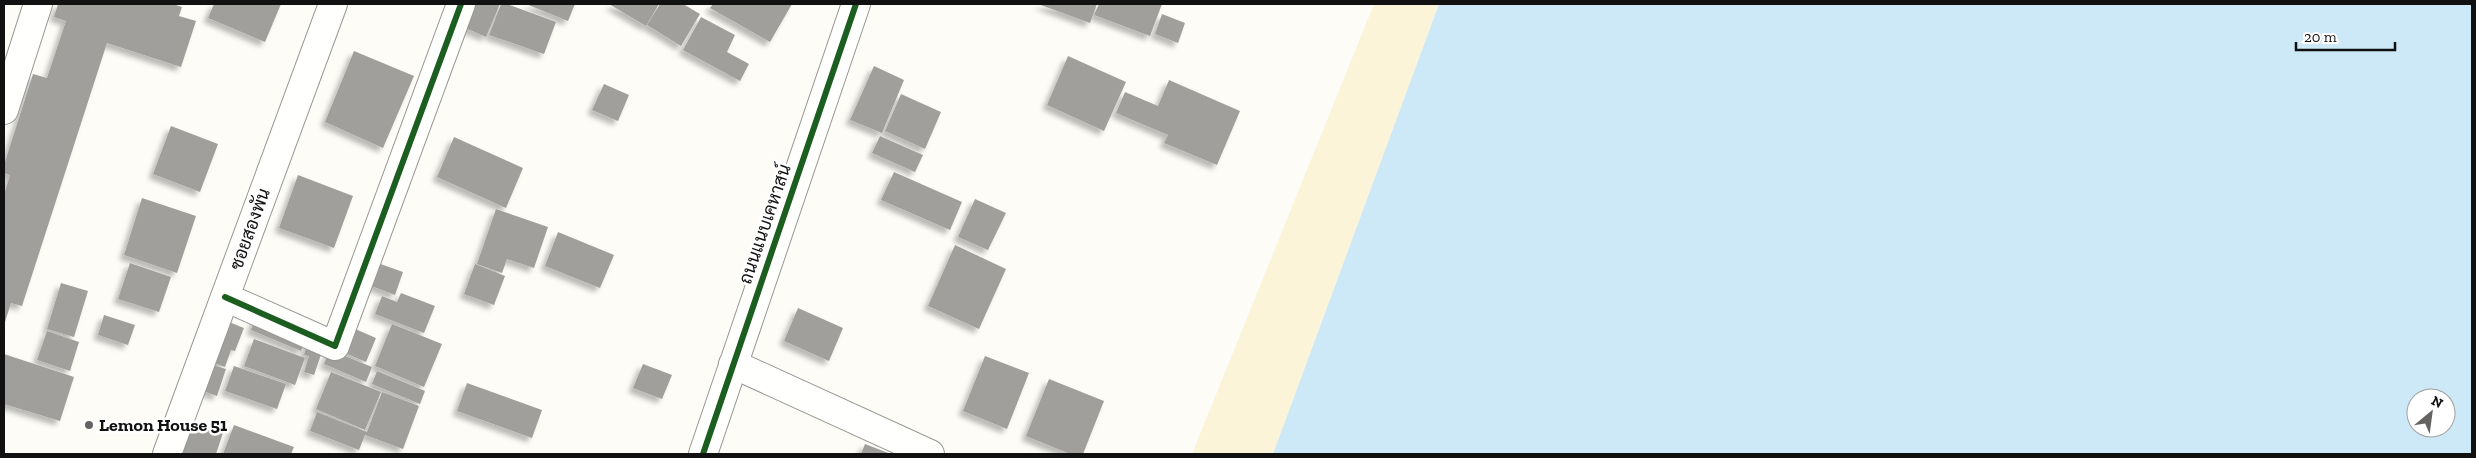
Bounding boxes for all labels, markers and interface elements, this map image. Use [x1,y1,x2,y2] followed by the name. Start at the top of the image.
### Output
[2296,20,2395,52] scale bar
[2304,28,2337,46] text: 20 m
[732,160,796,287] street label: ถนนแนบเคหาสน์
[225,185,275,273] street label: ซอยสองพัน
[2406,388,2456,438] north arrow
[2428,392,2446,412] text: N
[99,414,227,436] place label: Lemon House 51
[83,419,95,431] marker: Lemon House 51

